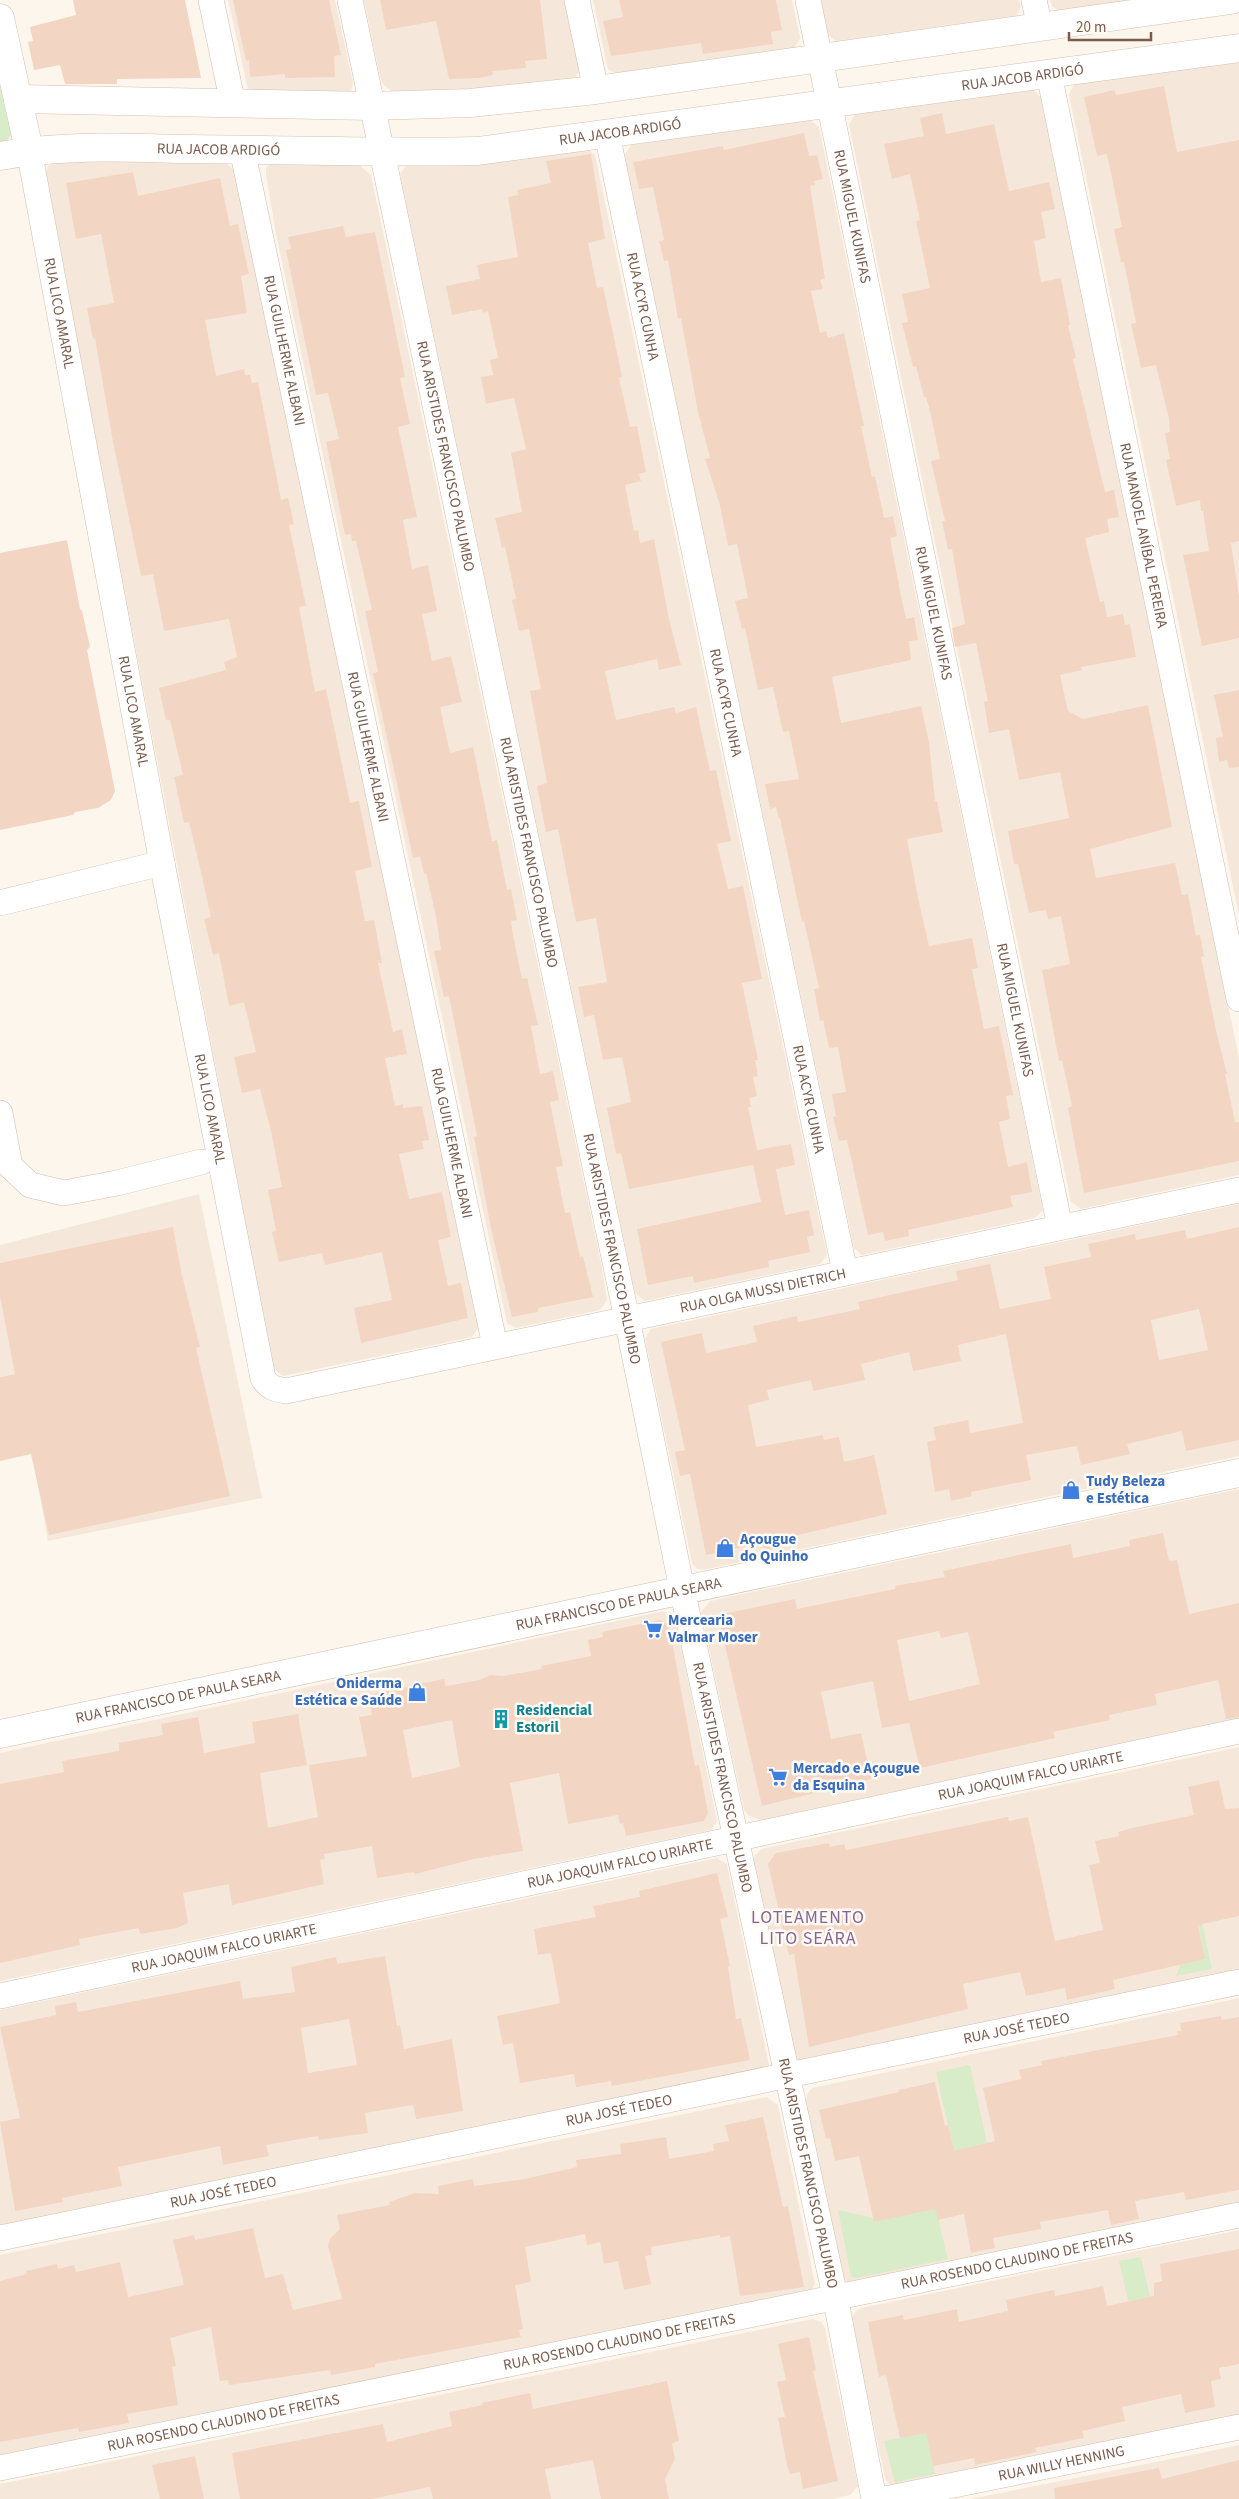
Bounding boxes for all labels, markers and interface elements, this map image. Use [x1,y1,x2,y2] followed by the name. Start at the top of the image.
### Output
[1069,10,1152,42] scale bar
[1076,17,1106,38] text: 20 m
[960,59,1085,96] street label: RUA JACOB ARDIGÓ
[558,114,683,151] street label: RUA JACOB ARDIGÓ
[157,138,280,161] street label: RUA JACOB ARDIGÓ
[828,148,876,285] street label: RUA MIGUEL KUNIFAS
[621,250,664,363] street label: RUA ACYR CUNHA
[38,256,80,371] street label: RUA LICO AMARAL
[258,273,310,428] street label: RUA GUILHERME ALBANI
[411,339,480,574] street label: RUA ARISTIDES FRANCISCO PALUMBO
[1114,441,1173,631] street label: RUA MANOEL ANÍBAL PEREIRA
[909,545,957,682] street label: RUA MIGUEL KUNIFAS
[704,647,747,760] street label: RUA ACYR CUNHA
[113,654,154,769] street label: RUA LICO AMARAL
[342,670,394,824] street label: RUA GUILHERME ALBANI
[494,735,563,970] street label: RUA ARISTIDES FRANCISCO PALUMBO
[991,941,1039,1079] street label: RUA MIGUEL KUNIFAS
[787,1043,830,1156] street label: RUA ACYR CUNHA
[189,1052,231,1166] street label: RUA LICO AMARAL
[425,1066,478,1220] street label: RUA GUILHERME ALBANI
[577,1132,646,1366] street label: RUA ARISTIDES FRANCISCO PALUMBO
[678,1263,848,1319] street label: RUA OLGA MUSSI DIETRICH
[1086,1471,1165,1509] place label: Tudy Beleza e Estética
[1060,1479,1082,1501] shop icon: Tudy Beleza e Estética
[739,1529,808,1567] place label: Açougue do Quinho
[714,1537,736,1559] shop icon: Açougue do Quinho
[514,1572,724,1636] street label: RUA FRANCISCO DE PAULA SEARA
[667,1610,758,1648] place label: Mercearia Valmar Moser
[642,1618,664,1640] supermarket icon: Mercearia Valmar Moser
[687,1660,757,1895] street label: RUA ARISTIDES FRANCISCO PALUMBO
[74,1665,284,1729] street label: RUA FRANCISCO DE PAULA SEARA
[295,1673,402,1711] place label: Oniderma Estética e Saúde
[406,1681,428,1703] shop icon: Oniderma Estética e Saúde
[516,1700,593,1738] place label: Residencial Estoril
[490,1708,512,1730] building icon: Residencial Estoril
[936,1746,1126,1806] street label: RUA JOAQUIM FALCO URIARTE
[793,1758,920,1796] place label: Mercado e Açougue da Esquina
[767,1766,789,1788] supermarket icon: Mercado e Açougue da Esquina
[525,1834,715,1894] street label: RUA JOAQUIM FALCO URIARTE
[751,1905,865,1951] district label: LOTEAMENTO LITO SEÁRA
[129,1919,319,1979] street label: RUA JOAQUIM FALCO URIARTE
[961,2007,1072,2050] street label: RUA JOSÉ TEDEO
[773,2056,843,2291] street label: RUA ARISTIDES FRANCISCO PALUMBO
[564,2089,674,2132] street label: RUA JOSÉ TEDEO
[168,2171,279,2214] street label: RUA JOSÉ TEDEO
[899,2227,1135,2295] street label: RUA ROSENDO CLAUDINO DE FREITAS
[501,2308,737,2376] street label: RUA ROSENDO CLAUDINO DE FREITAS
[105,2389,341,2457] street label: RUA ROSENDO CLAUDINO DE FREITAS
[996,2441,1127,2487] street label: RUA WILLY HENNING

